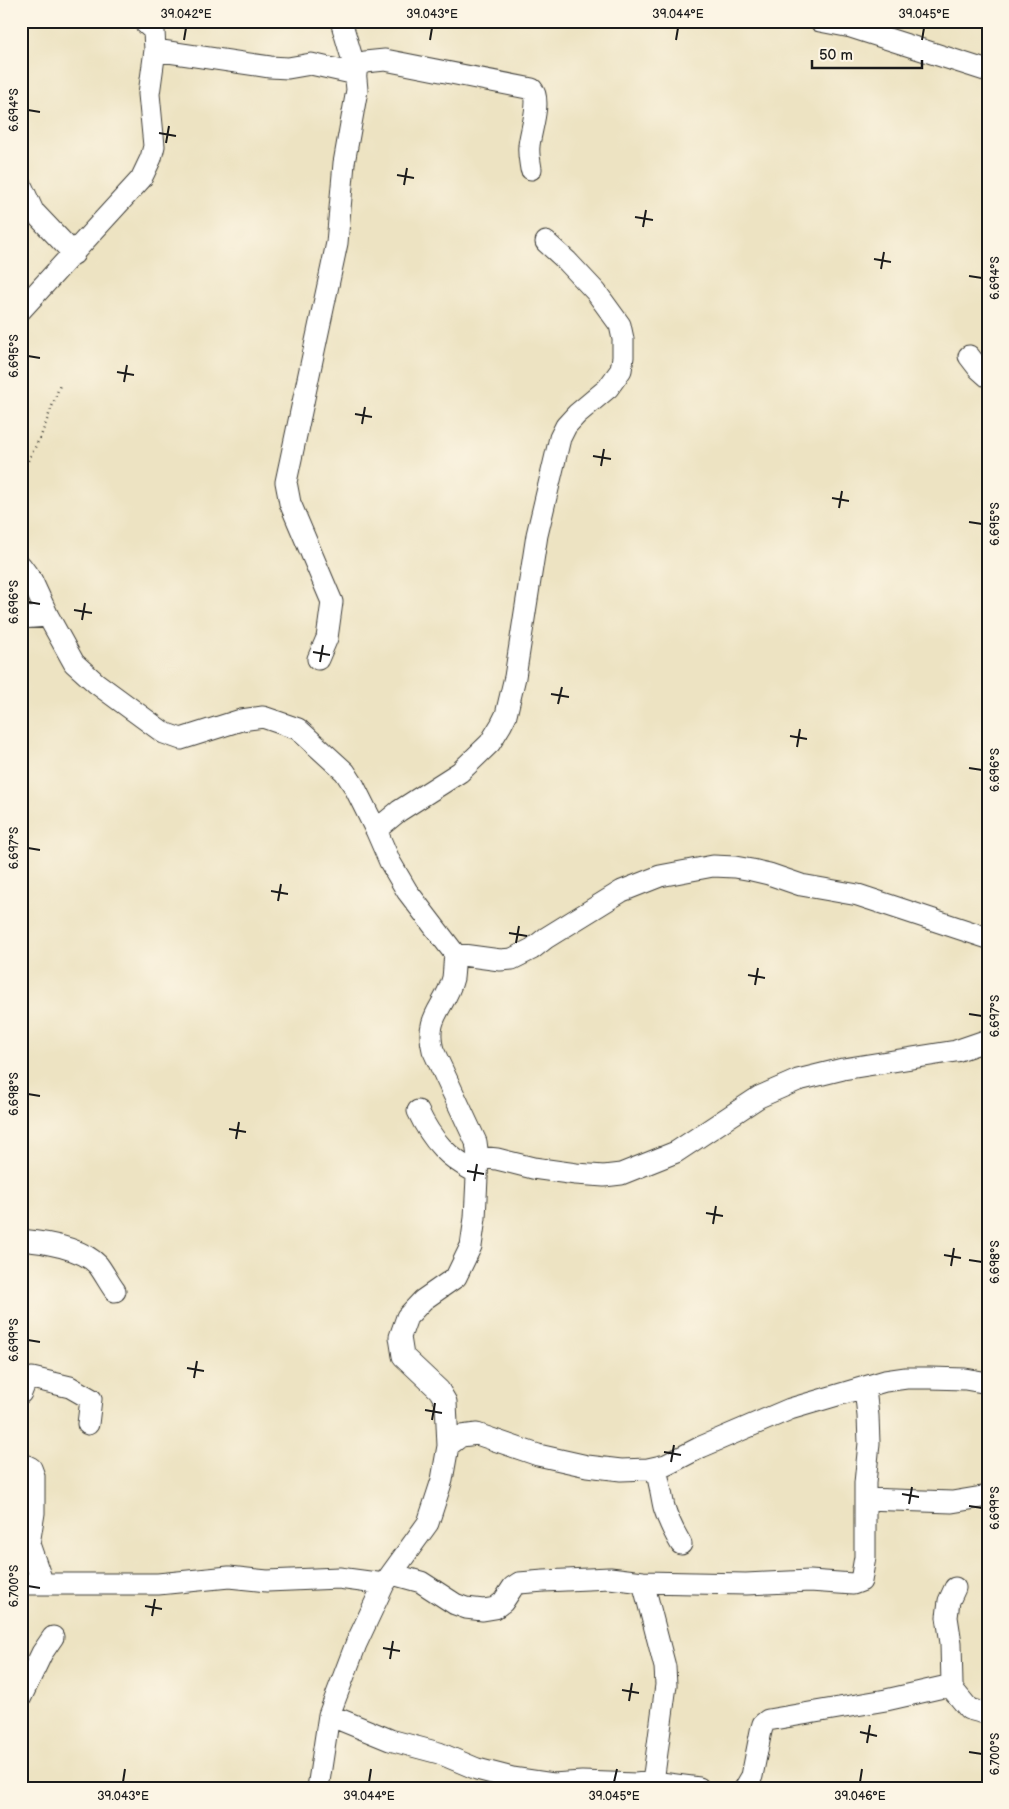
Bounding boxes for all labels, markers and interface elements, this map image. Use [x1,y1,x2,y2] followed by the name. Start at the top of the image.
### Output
[160,7,212,22] text: 39.042°E
[406,7,458,22] text: 39.043°E
[652,7,704,22] text: 39.044°E
[898,7,950,22] text: 39.045°E
[812,38,922,70] scale bar
[819,46,853,65] text: 50 m
[7,88,22,132] text: 6.694°S
[988,256,1003,300] text: 6.694°S
[7,334,22,378] text: 6.695°S
[988,502,1003,546] text: 6.695°S
[7,580,22,624] text: 6.696°S
[988,748,1003,792] text: 6.696°S
[7,827,22,869] text: 6.697°S
[988,995,1003,1037] text: 6.697°S
[7,1072,22,1116] text: 6.698°S
[988,1240,1003,1284] text: 6.698°S
[7,1318,22,1362] text: 6.699°S
[988,1486,1003,1530] text: 6.699°S
[7,1565,22,1607] text: 6.700°S
[988,1733,1003,1775] text: 6.700°S
[97,1789,149,1804] text: 39.043°E
[343,1789,395,1804] text: 39.044°E
[588,1789,640,1804] text: 39.045°E
[834,1789,886,1804] text: 39.046°E

